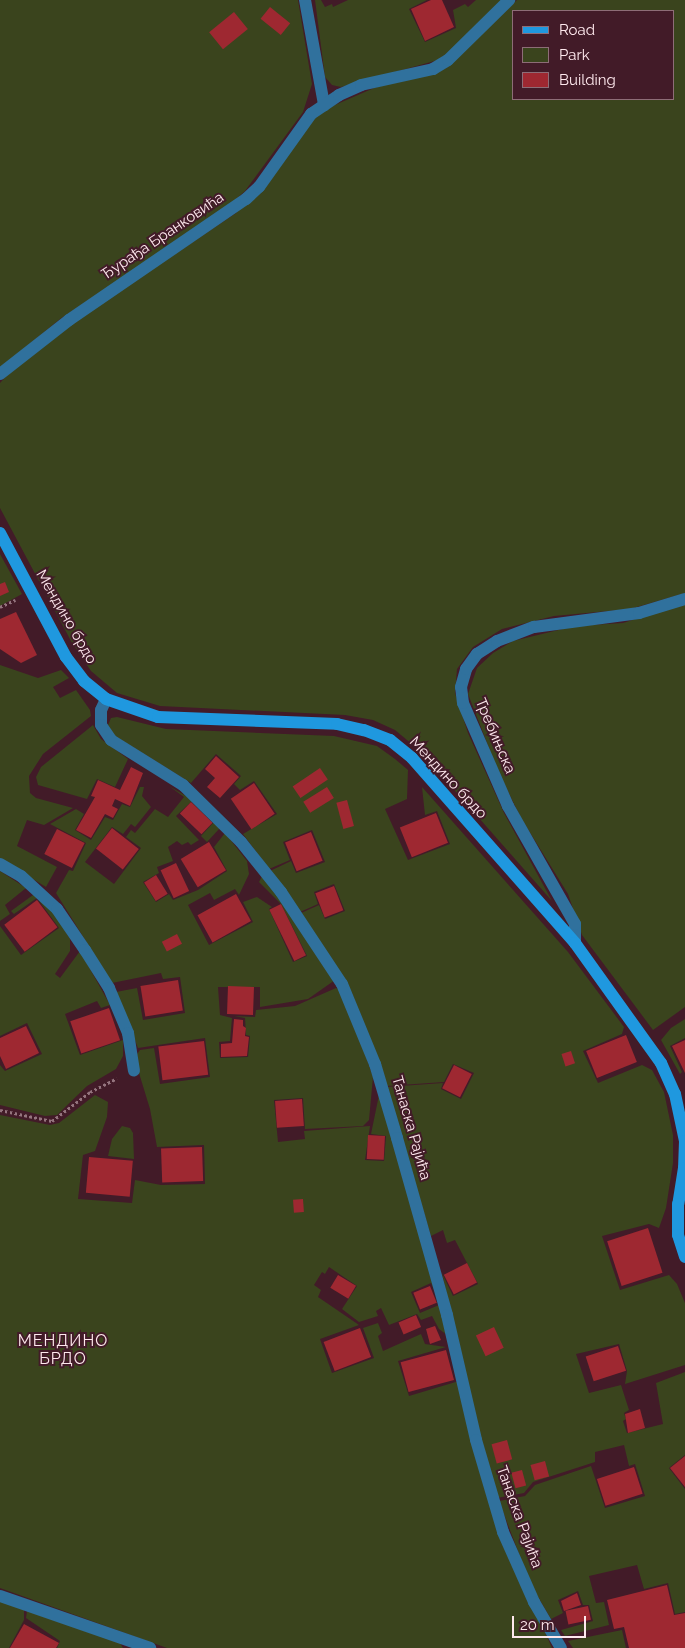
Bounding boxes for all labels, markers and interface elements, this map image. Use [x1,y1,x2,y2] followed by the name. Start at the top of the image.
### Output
[512,10,675,100] legend
[559,21,595,39] text: Road
[559,46,590,64] text: Park
[559,71,616,89] text: Building
[99,188,227,284] street label: Ђурађа Бранковића
[32,567,100,667] street label: Мендино брдо
[471,696,519,776] street label: Требињска
[405,733,491,823] street label: Мендино брдо
[388,1074,434,1182] street label: Танаска Рајића
[17,1331,109,1369] district label: МЕНДИНО БРДО
[492,1463,546,1571] street label: Танаска Рајића
[515,1606,589,1638] scale bar
[520,1616,555,1634] text: 20 m

